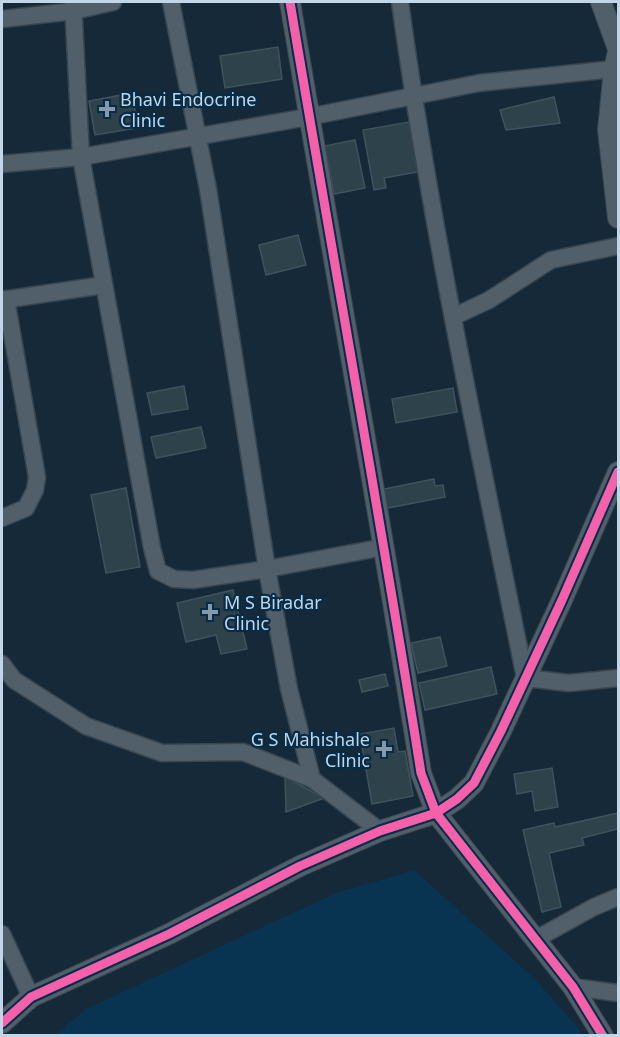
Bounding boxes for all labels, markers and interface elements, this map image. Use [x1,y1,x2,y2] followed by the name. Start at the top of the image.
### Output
[120,87,256,132] place label: Bhavi Endocrine Clinic
[98,100,116,118] marker: Bhavi Endocrine Clinic
[224,590,322,635] place label: M S Biradar Clinic
[201,603,219,621] marker: M S Biradar Clinic
[251,727,370,772] place label: G S Mahishale Clinic
[375,740,393,758] marker: G S Mahishale Clinic

